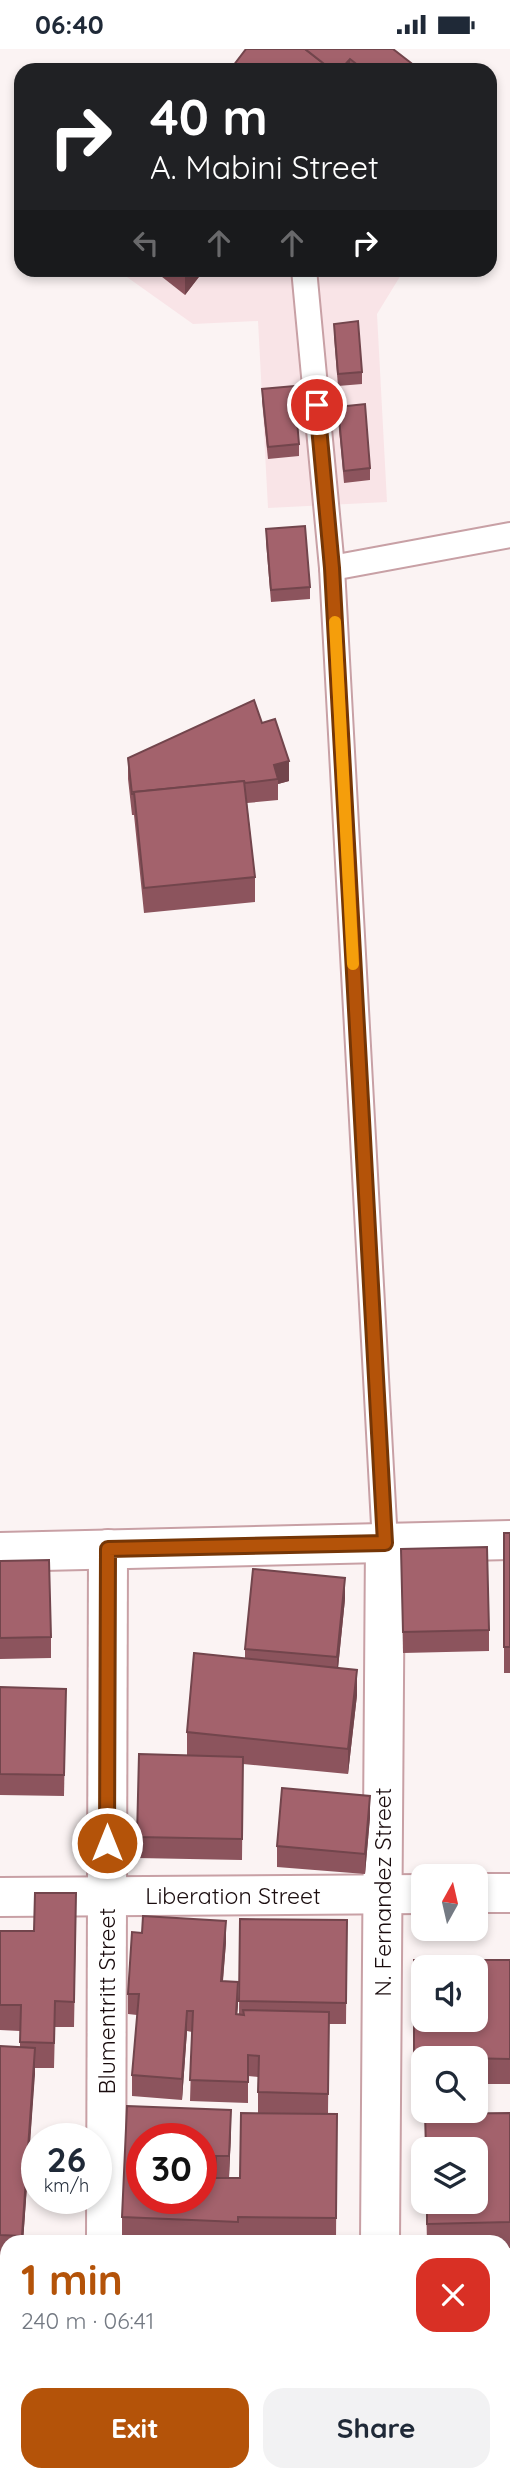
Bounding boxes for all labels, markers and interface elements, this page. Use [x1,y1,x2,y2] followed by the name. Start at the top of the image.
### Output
[35,8,104,41] text: 06:40
[150,86,268,147] text: 40 m
[35,91,126,182] icon: right
[150,147,379,187] text: A. Mabini Street
[127,224,165,262] icon: left
[200,224,238,262] icon: ahead
[273,224,311,262] icon: ahead
[346,224,384,262] icon: right
[287,375,347,435] pin
[298,386,336,424] icon: arrive
[368,1787,397,1997] street label: N. Fernandez Street
[70,1806,144,1880] position arrow
[411,1864,488,1941] north arrow
[411,1864,488,2214] map controls
[145,1881,321,1910] street label: Liberation Street
[92,1907,121,2094] street label: Blumentritt Street
[411,1955,488,2032] button: sound
[411,2046,488,2123] button: search
[126,2123,217,2214] speed limit sign: 30
[47,2137,86,2181] text: 26
[411,2137,488,2214] button: layers
[44,2174,89,2197] text: km/h
[21,2253,123,2306] text: 1 min
[416,2258,490,2332] button: close
[21,2306,154,2335] text: 240 m · 06:41
[21,2388,249,2468] button: Exit
[263,2388,490,2468] button: Share

